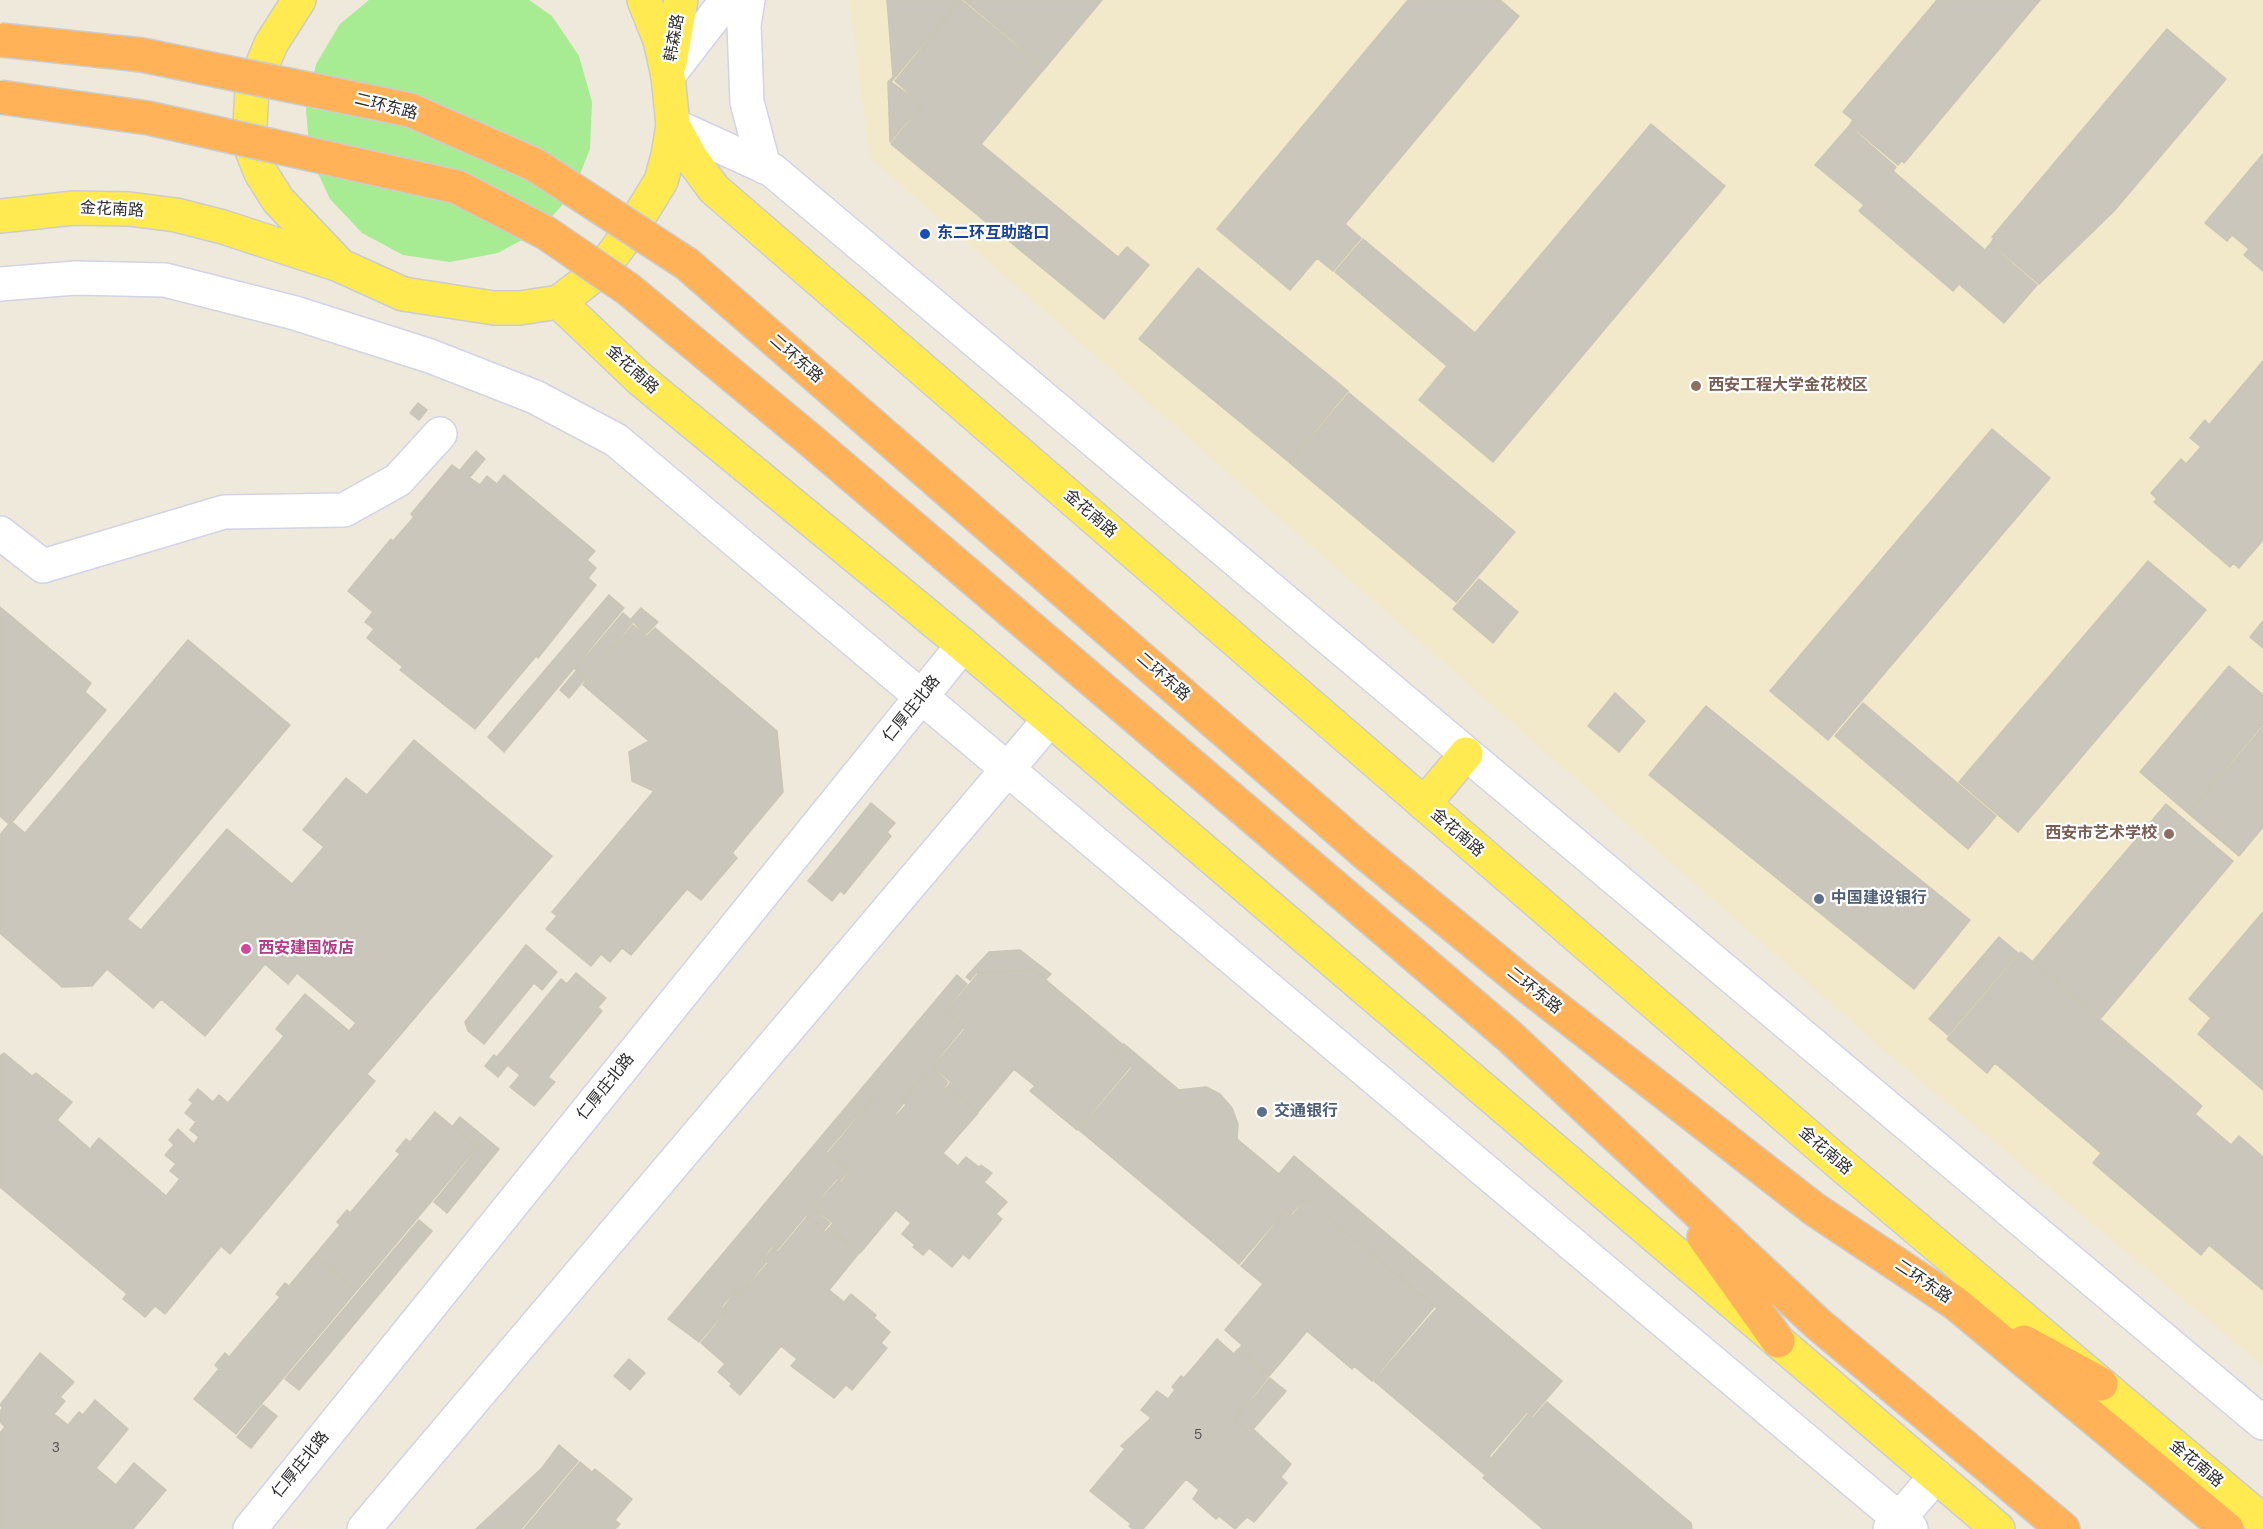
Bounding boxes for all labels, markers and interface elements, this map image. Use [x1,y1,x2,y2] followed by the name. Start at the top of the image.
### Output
[661,13,689,63] street label: 韩森路
[353,90,419,124] street label: 二环东路
[80,199,144,221] street label: 金花南路
[937,224,1049,244] place label: 东二环互助路口
[918,227,932,241] marker: 东二环互助路口
[766,331,826,387] street label: 二环东路
[602,341,662,399] street label: 金花南路
[1708,376,1868,396] place label: 西安工程大学金花校区
[1689,379,1703,393] marker: 西安工程大学金花校区
[1060,486,1120,542] street label: 金花南路
[1133,649,1193,705] street label: 二环东路
[879,672,945,746] street label: 仁厚庄北路
[1427,805,1487,861] street label: 金花南路
[2045,824,2157,844] place label: 西安市艺术学校
[2162,827,2176,841] marker: 西安市艺术学校
[1831,889,1927,909] place label: 中国建设银行
[1812,892,1826,906] marker: 中国建设银行
[258,939,354,959] place label: 西安建国饭店
[239,942,253,956] marker: 西安建国饭店
[1503,964,1565,1018] street label: 二环东路
[573,1050,639,1124] street label: 仁厚庄北路
[1274,1102,1338,1122] place label: 交通银行
[1255,1105,1269,1119] marker: 交通银行
[1795,1123,1855,1179] street label: 金花南路
[1891,1256,1955,1308] street label: 二环东路
[1194,1427,1202,1443] house number: 5
[268,1428,334,1502] street label: 仁厚庄北路
[2165,1436,2227,1492] street label: 金花南路
[52,1440,60,1456] house number: 3

